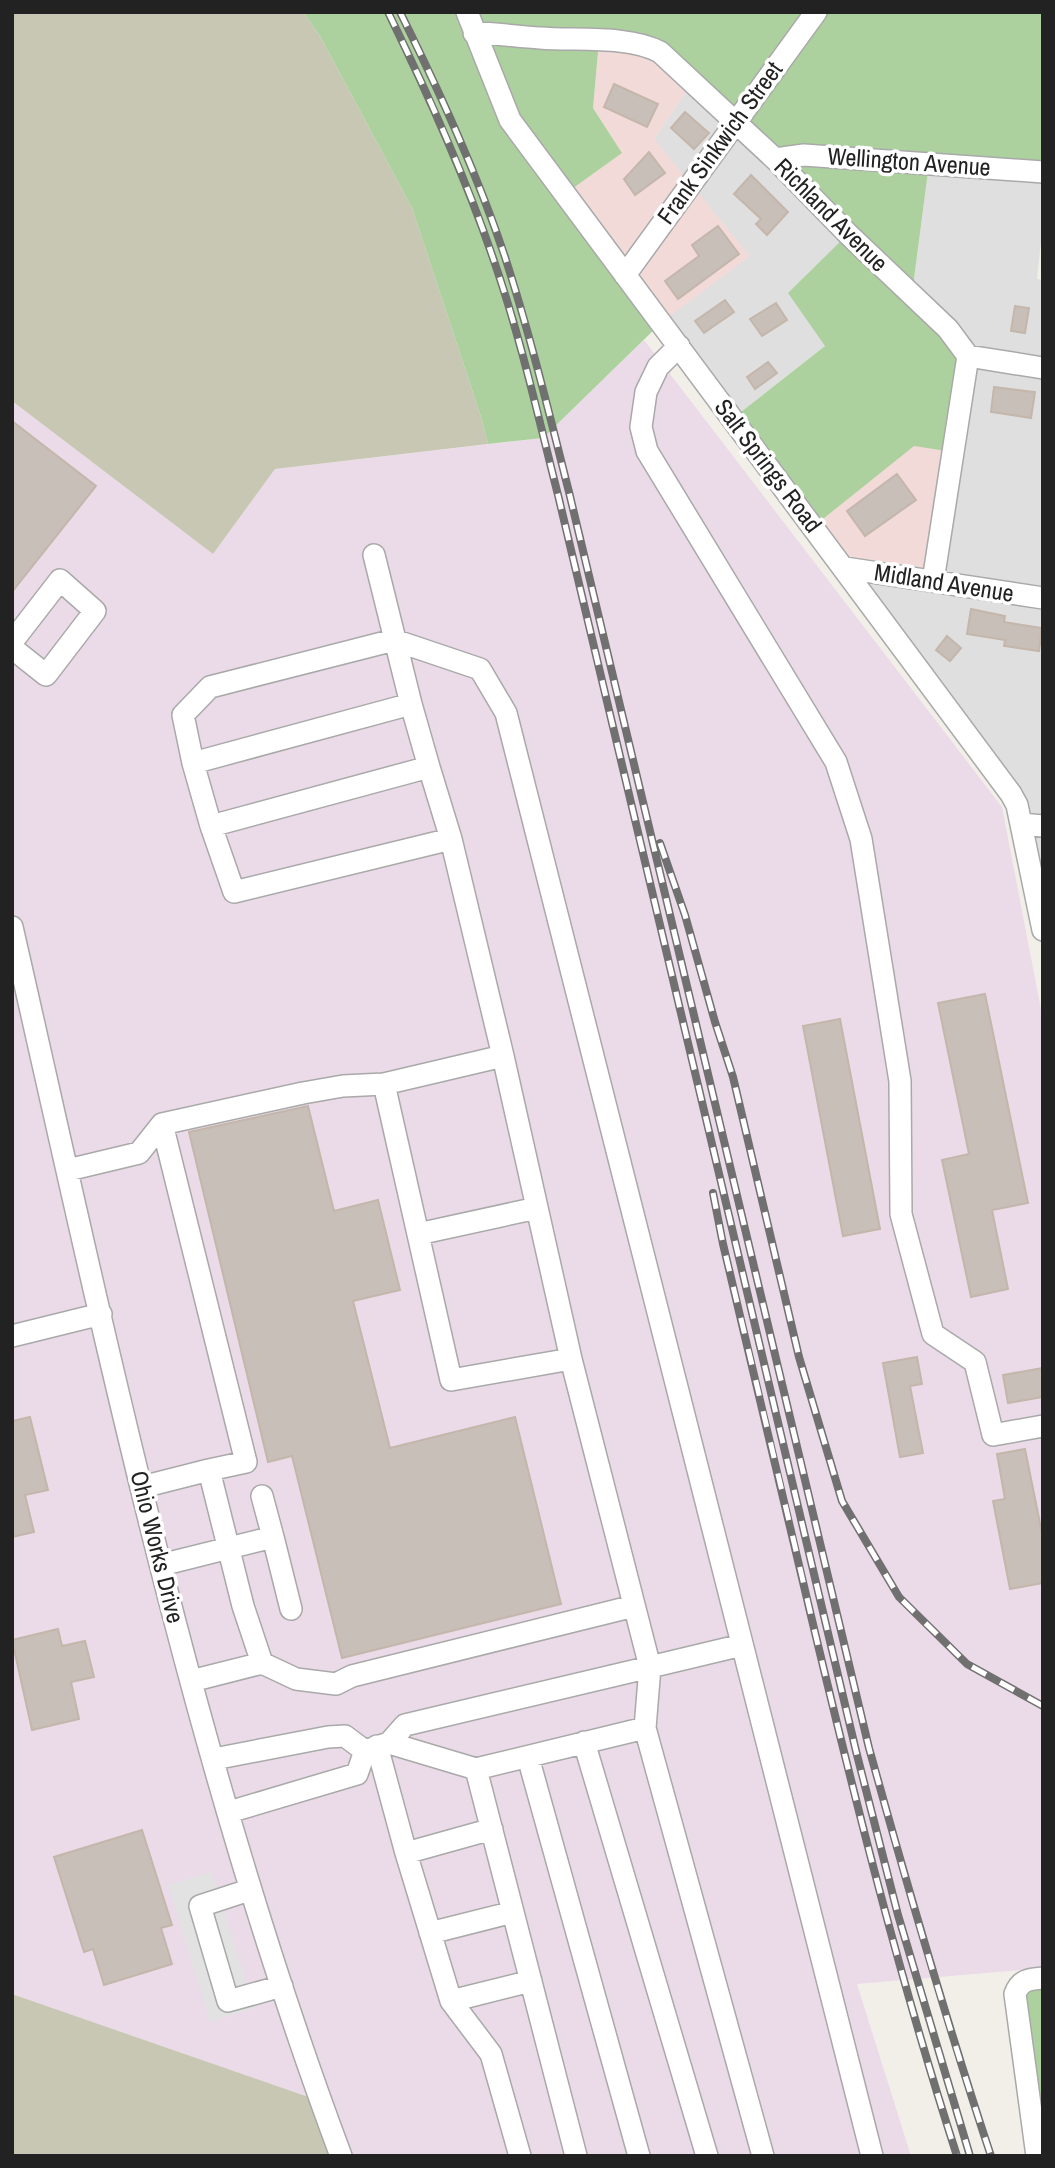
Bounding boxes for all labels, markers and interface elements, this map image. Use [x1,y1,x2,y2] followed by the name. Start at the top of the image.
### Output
[649,54,789,230] street label: Frank Sinkwich Street
[826,139,992,183] street label: Wellington Avenue
[768,150,896,278] street label: Richland Avenue
[708,392,830,539] street label: Salt Springs Road
[872,555,1016,609] street label: Midland Avenue
[124,1467,192,1626] street label: Ohio Works Drive

